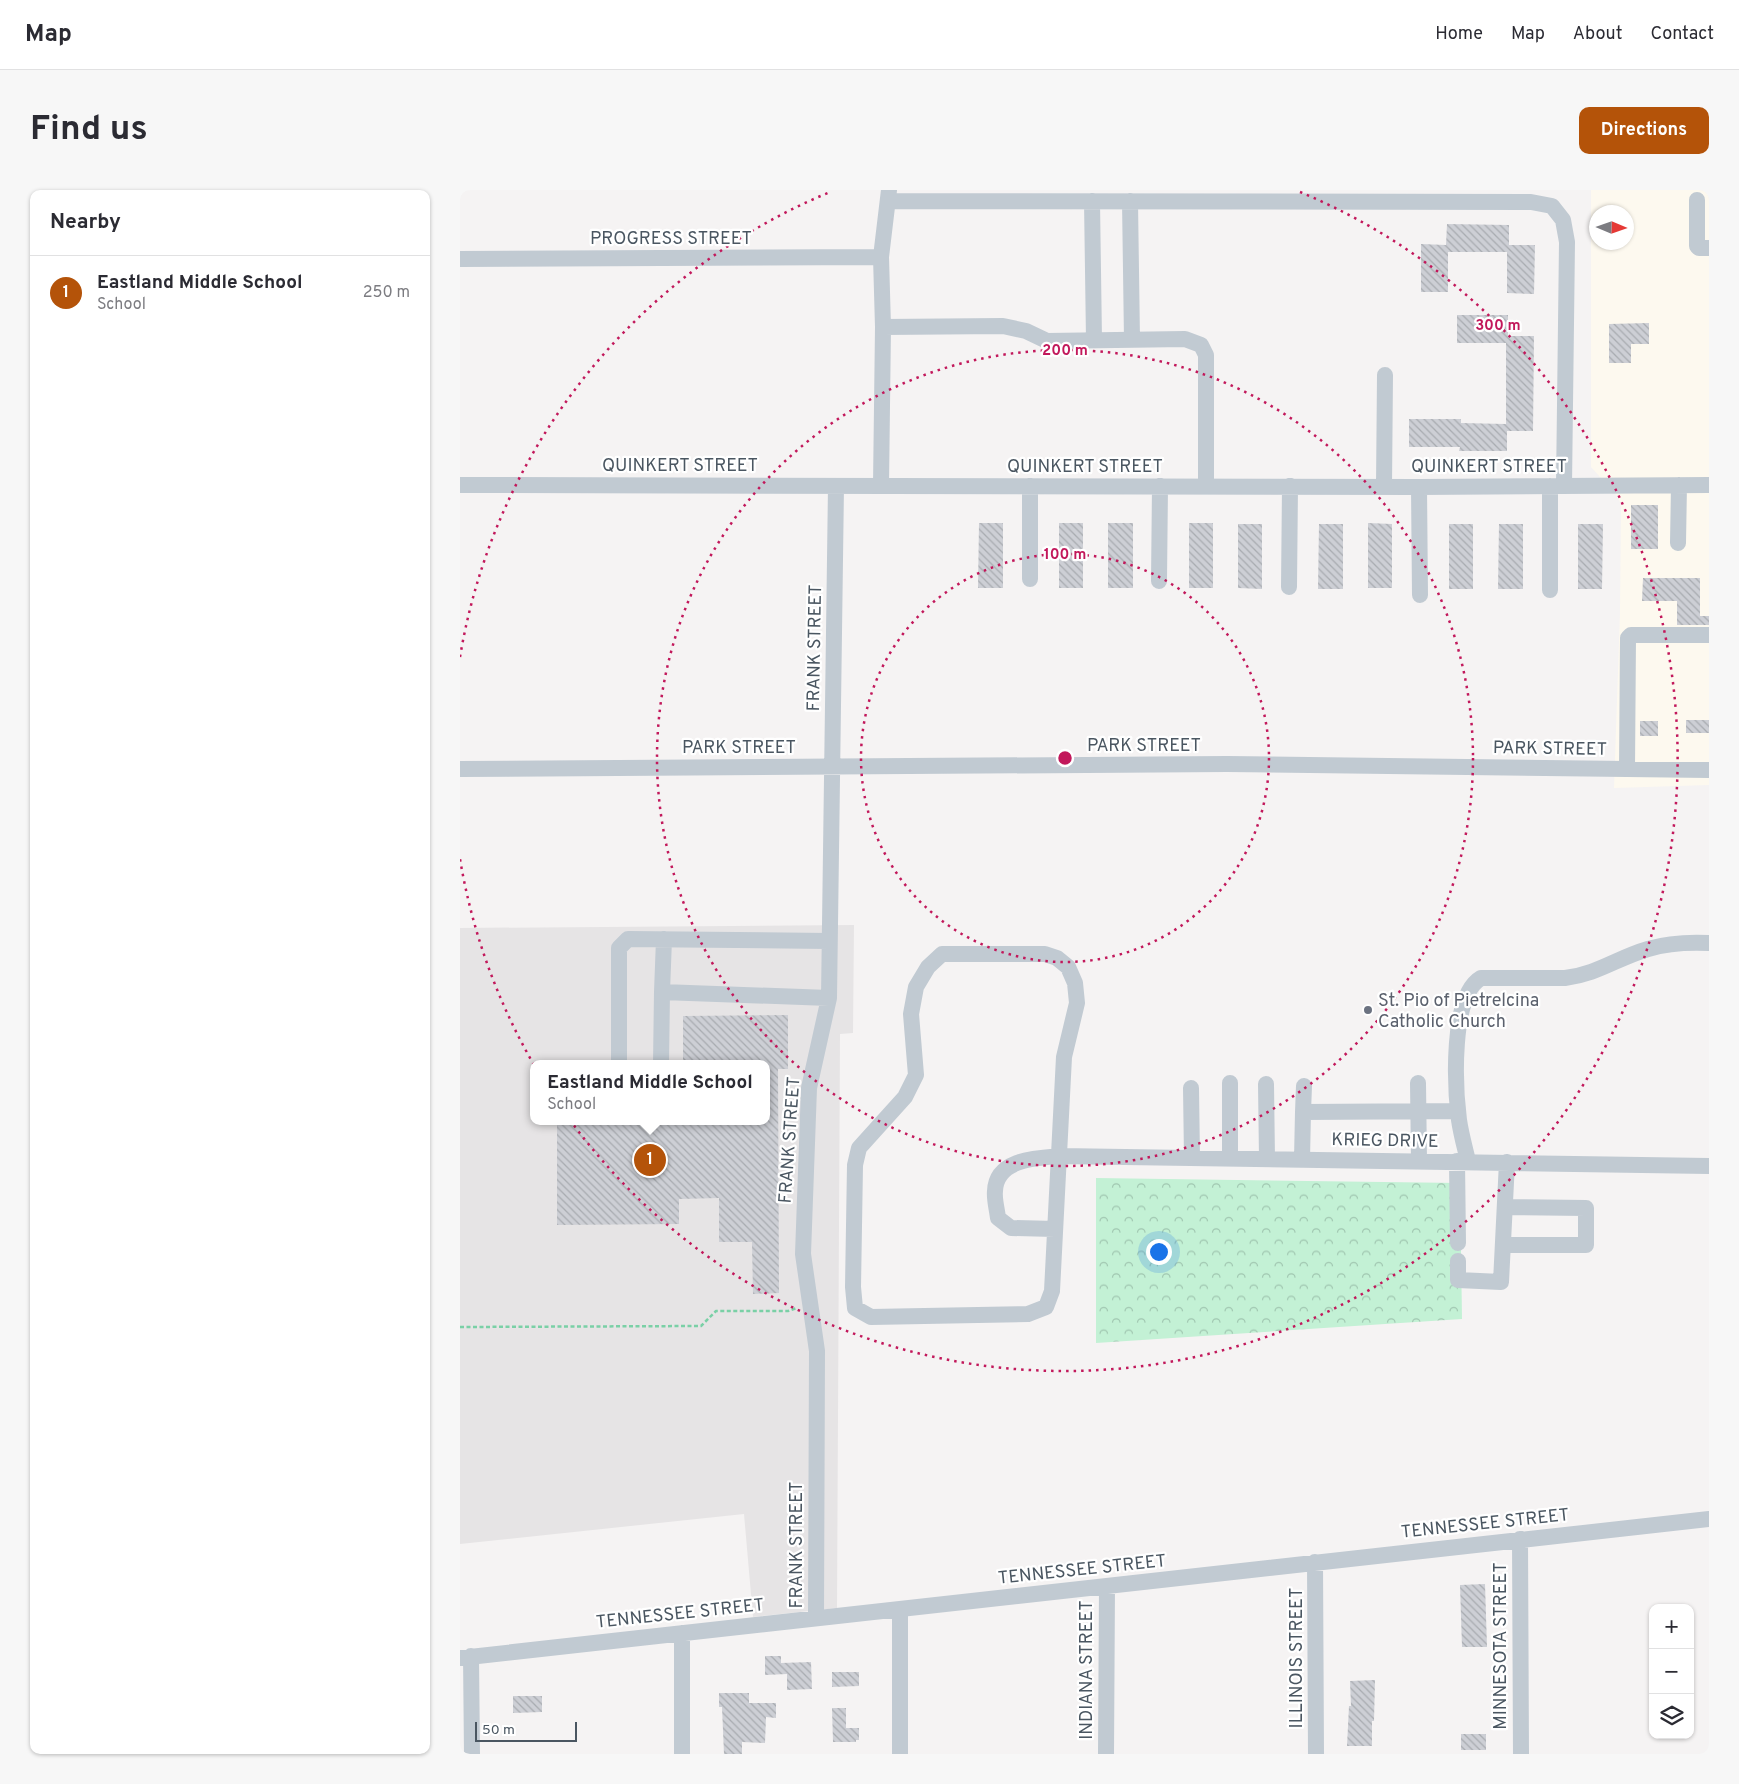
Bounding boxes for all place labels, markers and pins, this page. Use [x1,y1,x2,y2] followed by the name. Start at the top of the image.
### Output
[1056,749,1074,767] centre of rings
[1378,990,1539,1034] place label: St. Pio of Pietrelcina Catholic Church
[1362,1004,1374,1016] marker: St. Pio of Pietrelcina Catholic Church
[634,1141,666,1179] pin: 1

